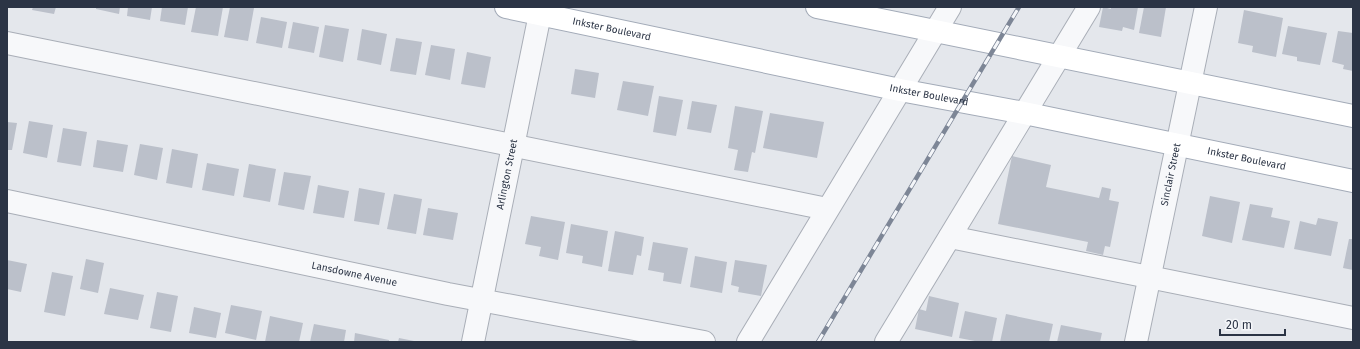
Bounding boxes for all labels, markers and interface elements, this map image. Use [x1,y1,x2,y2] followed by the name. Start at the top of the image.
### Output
[571,15,652,43] street label: Inkster Boulevard
[888,82,969,109] street label: Inkster Boulevard
[494,138,520,211] street label: Arlington Street
[1159,142,1183,207] street label: Sinclair Street
[1206,145,1287,173] street label: Inkster Boulevard
[311,259,398,289] street label: Lansdowne Avenue
[1220,311,1285,337] scale bar
[1226,318,1252,332] text: 20 m

